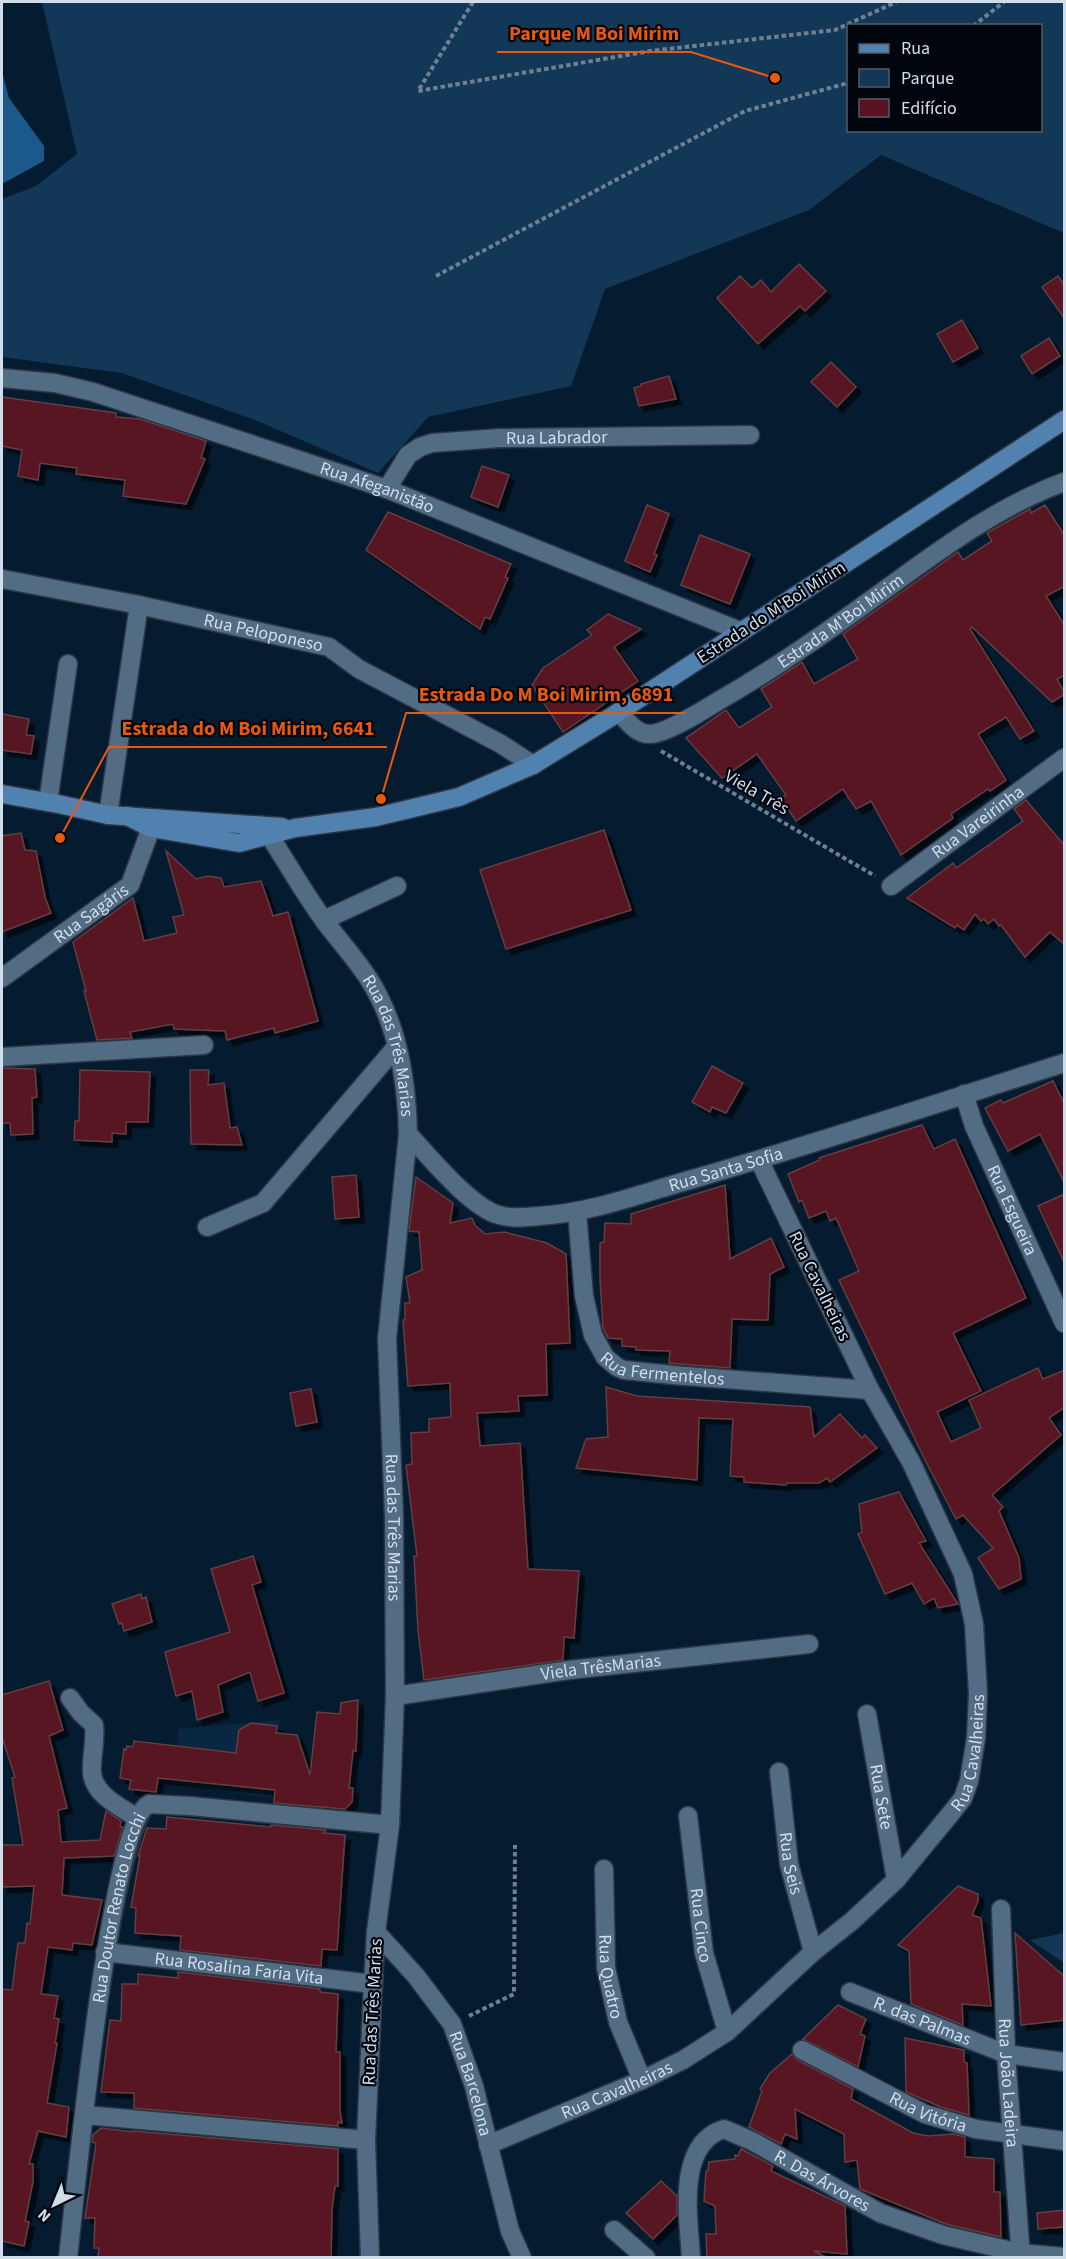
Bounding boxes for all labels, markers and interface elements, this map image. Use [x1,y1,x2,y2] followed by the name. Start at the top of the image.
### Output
[497,14,691,52] callout: Parque M Boi Mirim
[509,20,679,48] text: Parque M Boi Mirim
[847,24,1042,132] legend
[901,36,930,61] text: Rua
[901,66,954,91] text: Parque
[901,96,957,121] text: Edifício
[506,425,608,451] street label: Rua Labrador
[317,456,438,520] street label: Rua Afeganistão
[692,555,851,670] street label: Estrada do M'Boi Mirim
[773,568,909,675] street label: Estrada M'Boi Mirim
[201,608,326,658] street label: Rua Peloponeso
[406,675,685,713] callout: Estrada Do M Boi Mirim, 6891
[419,681,673,709] text: Estrada Do M Boi Mirim, 6891
[109,709,387,747] callout: Estrada do M Boi Mirim, 6641
[121,715,375,743] text: Estrada do M Boi Mirim, 6641
[720,764,794,821] street label: Viela Três
[927,780,1030,865] street label: Rua Vareirinha
[49,878,134,950] street label: Rua Sagáris
[356,970,419,1117] street label: Rua das Três Marias
[666,1141,786,1198] street label: Rua Santa Sofia
[980,1161,1043,1260] street label: Rua Esgueira
[782,1227,857,1345] street label: Rua Cavalheiras
[594,1346,725,1392] street label: Rua Fermentelos
[379,1453,406,1601] street label: Rua das Três Marias
[539,1648,662,1687] street label: Viela TrêsMarias
[945,1694,991,1817] street label: Rua Cavalheiras
[863,1762,899,1831] street label: Rua Sete
[86,1808,152,2005] street label: Rua Doutor Renato Locchi
[773,1831,809,1897] street label: Rua Seis
[684,1887,718,1966] street label: Rua Cinco
[592,1934,629,2021] street label: Rua Quatro
[356,1938,389,2086] street label: Rua das Três Marias
[153,1946,325,1991] street label: Rua Rosalina Faria Vita
[870,1991,975,2052] street label: R. das Palmas
[992,2018,1025,2148] street label: Rua João Ladeira
[443,2028,498,2139] street label: Rua Barcelona
[557,2055,677,2126] street label: Rua Cavalheiras
[885,2086,970,2139] street label: Rua Vitória
[769,2144,875,2218] street label: R. Das Árvores
[24,2175,84,2235] north arrow
[33,2204,56,2227] text: N

